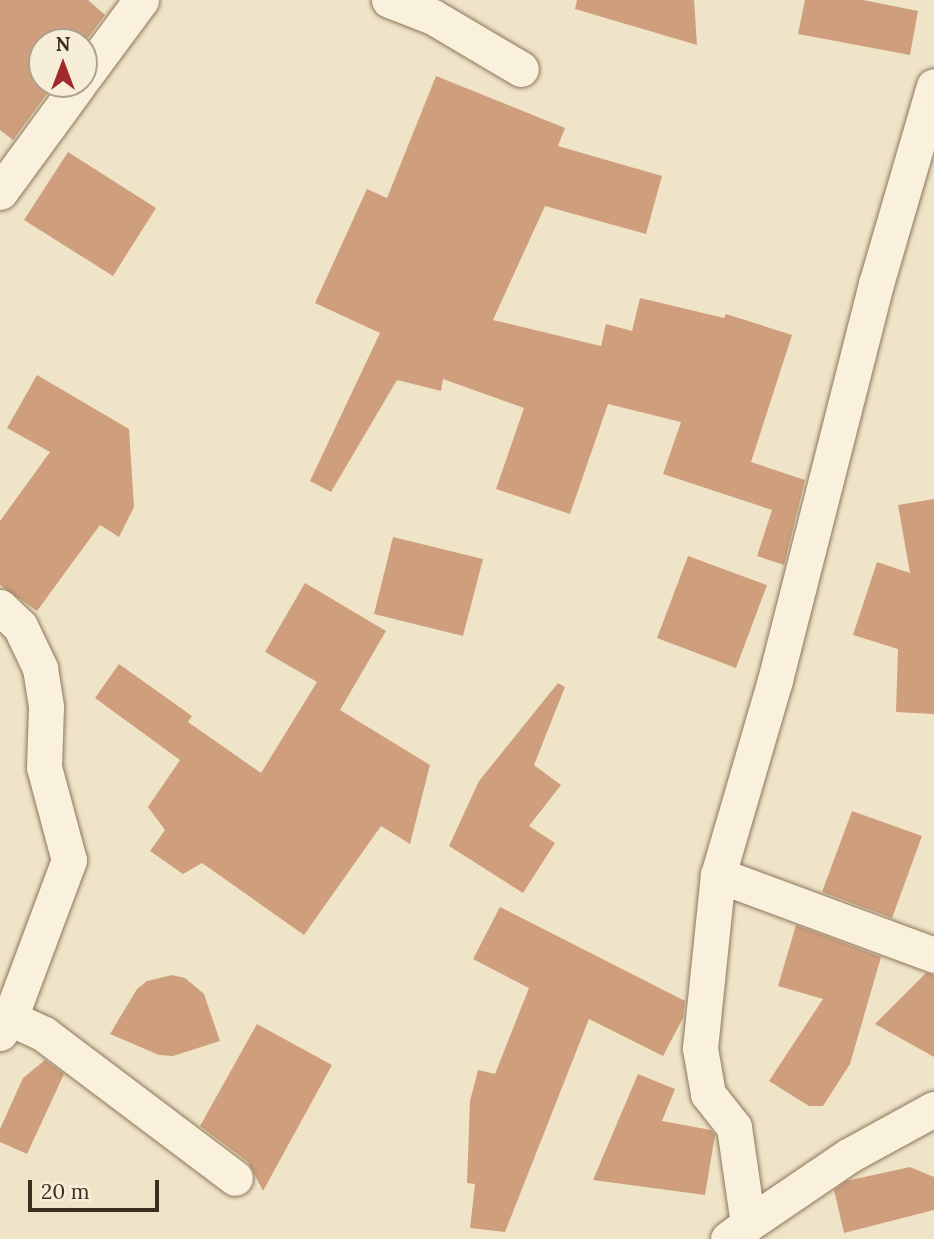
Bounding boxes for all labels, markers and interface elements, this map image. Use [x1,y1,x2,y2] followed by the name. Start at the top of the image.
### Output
[28,28,98,98] north arrow
[56,32,70,56] text: N
[32,1166,163,1210] scale bar
[41,1178,90,1205] text: 20 m

